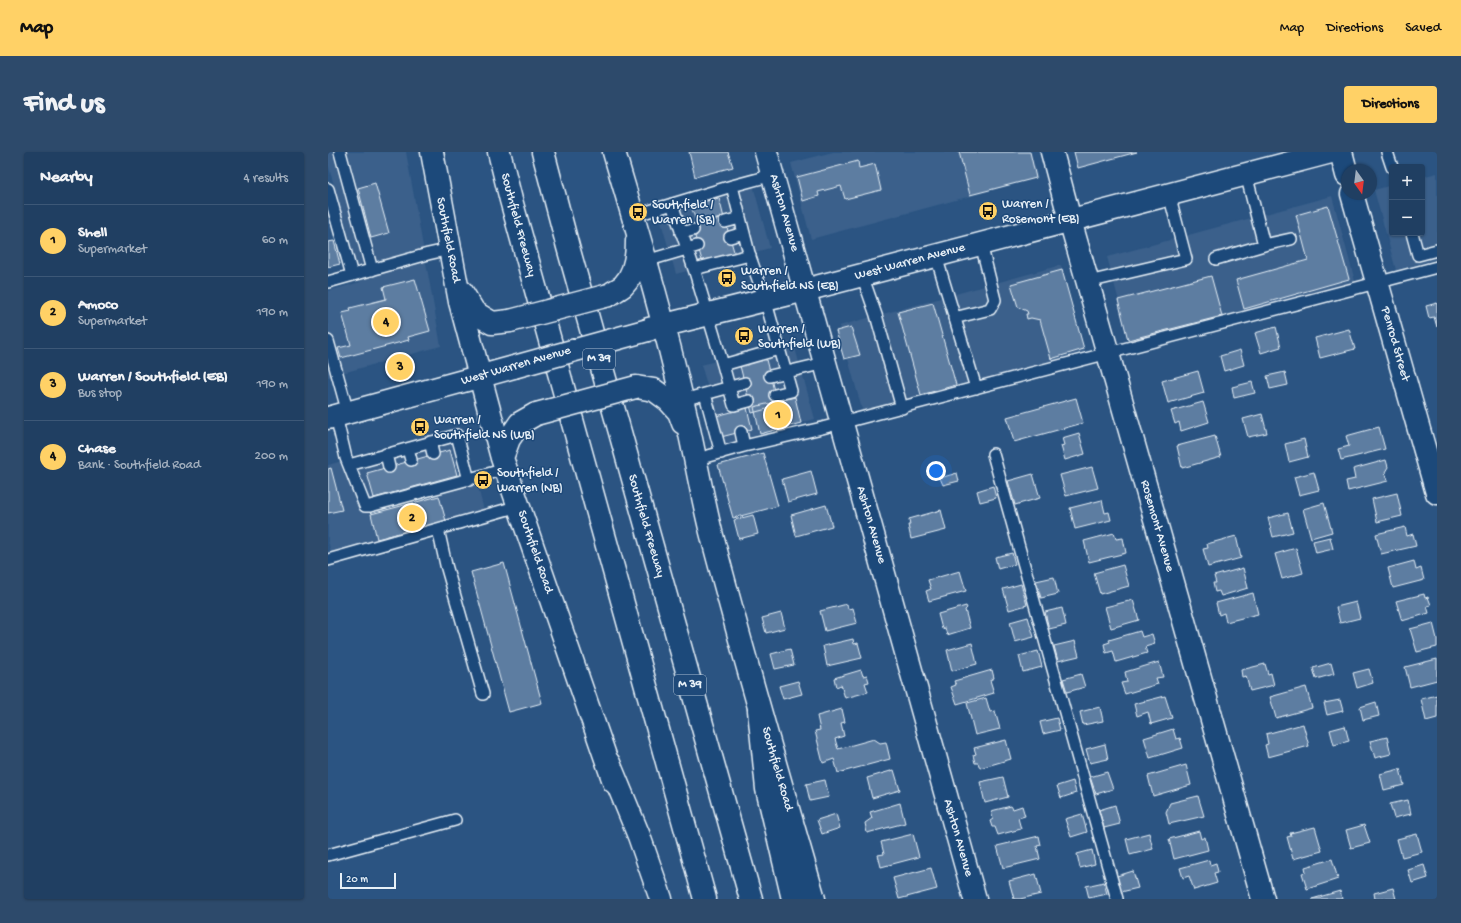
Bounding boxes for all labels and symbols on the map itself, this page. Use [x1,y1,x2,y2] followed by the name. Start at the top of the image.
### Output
[1341,164,1377,200] north arrow
[497,172,539,279] street label: Southfield Freeway
[766,173,802,254] street label: Ashton Avenue
[432,196,464,285] street label: Southfield Road
[1002,197,1080,227] place label: Warren / Rosemont (EB)
[652,198,715,228] place label: Southfield / Warren (SB)
[977,200,999,222] bus stop icon: Warren / Rosemont (EB)
[627,201,649,223] bus stop icon: Southfield / Warren (SB)
[853,240,967,284] street label: West Warren Avenue
[741,264,839,294] place label: Warren / Southfield NS (EB)
[716,267,738,289] bus stop icon: Warren / Southfield NS (EB)
[1377,304,1413,385] street label: Penrod Street
[373,307,399,337] pin: 4
[758,322,841,352] place label: Warren / Southfield (WB)
[733,325,755,347] bus stop icon: Warren / Southfield (WB)
[459,343,573,389] street label: West Warren Avenue
[583,349,615,369] road number: M 39
[387,352,413,382] pin: 3
[765,400,791,430] pin: 1
[434,413,535,443] place label: Warren / Southfield NS (WB)
[409,416,431,438] bus stop icon: Warren / Southfield NS (WB)
[926,461,946,481] your location
[497,466,563,496] place label: Southfield / Warren (NB)
[472,469,494,491] bus stop icon: Southfield / Warren (NB)
[624,473,668,580] street label: Southfield Freeway
[1137,478,1177,574] street label: Rosemont Avenue
[853,485,889,566] street label: Ashton Avenue
[399,503,425,533] pin: 2
[514,509,557,597] street label: Southfield Road
[674,675,706,695] road number: M 39
[758,725,797,814] street label: Southfield Road
[940,798,976,879] street label: Ashton Avenue
[340,871,396,890] scale bar

